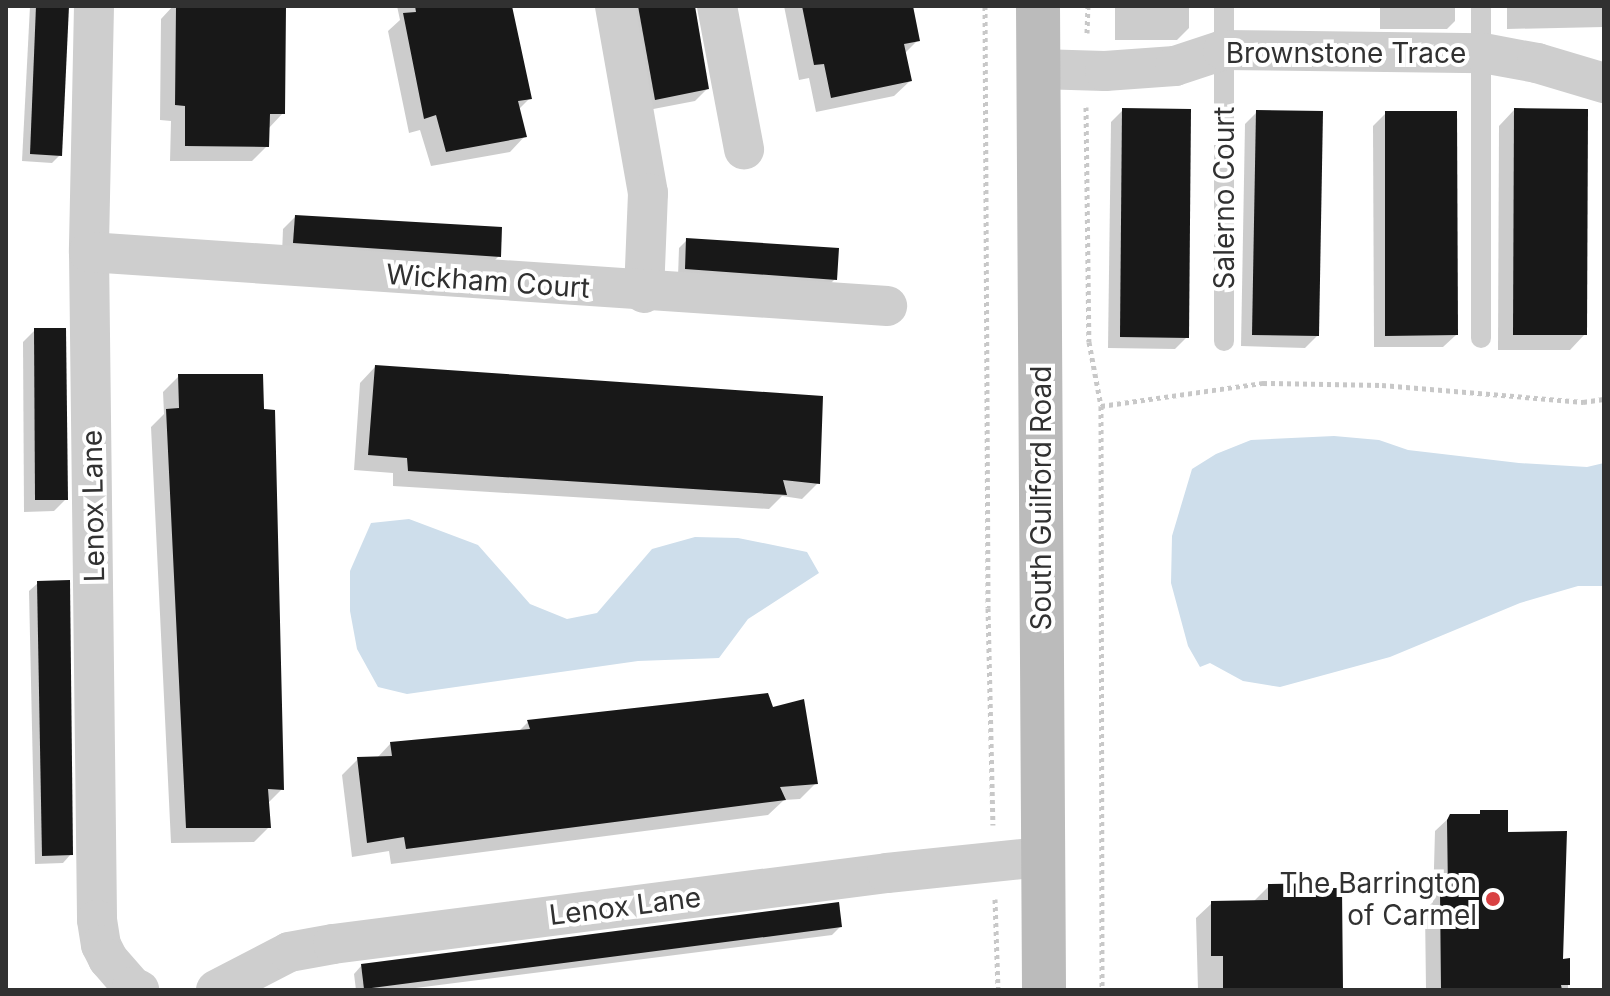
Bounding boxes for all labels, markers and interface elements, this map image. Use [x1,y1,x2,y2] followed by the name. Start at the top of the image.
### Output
[1226,36,1466,70] street label: Brownstone Trace
[1207,107,1241,289] street label: Salerno Court
[385,257,591,305] street label: Wickham Court
[1024,366,1058,630] street label: South Guilford Road
[75,429,111,583] street label: Lenox Lane
[1279,866,1477,932] place label: The Barrington of Carmel
[547,880,703,932] street label: Lenox Lane
[1484,890,1502,908] marker: The Barrington of Carmel

